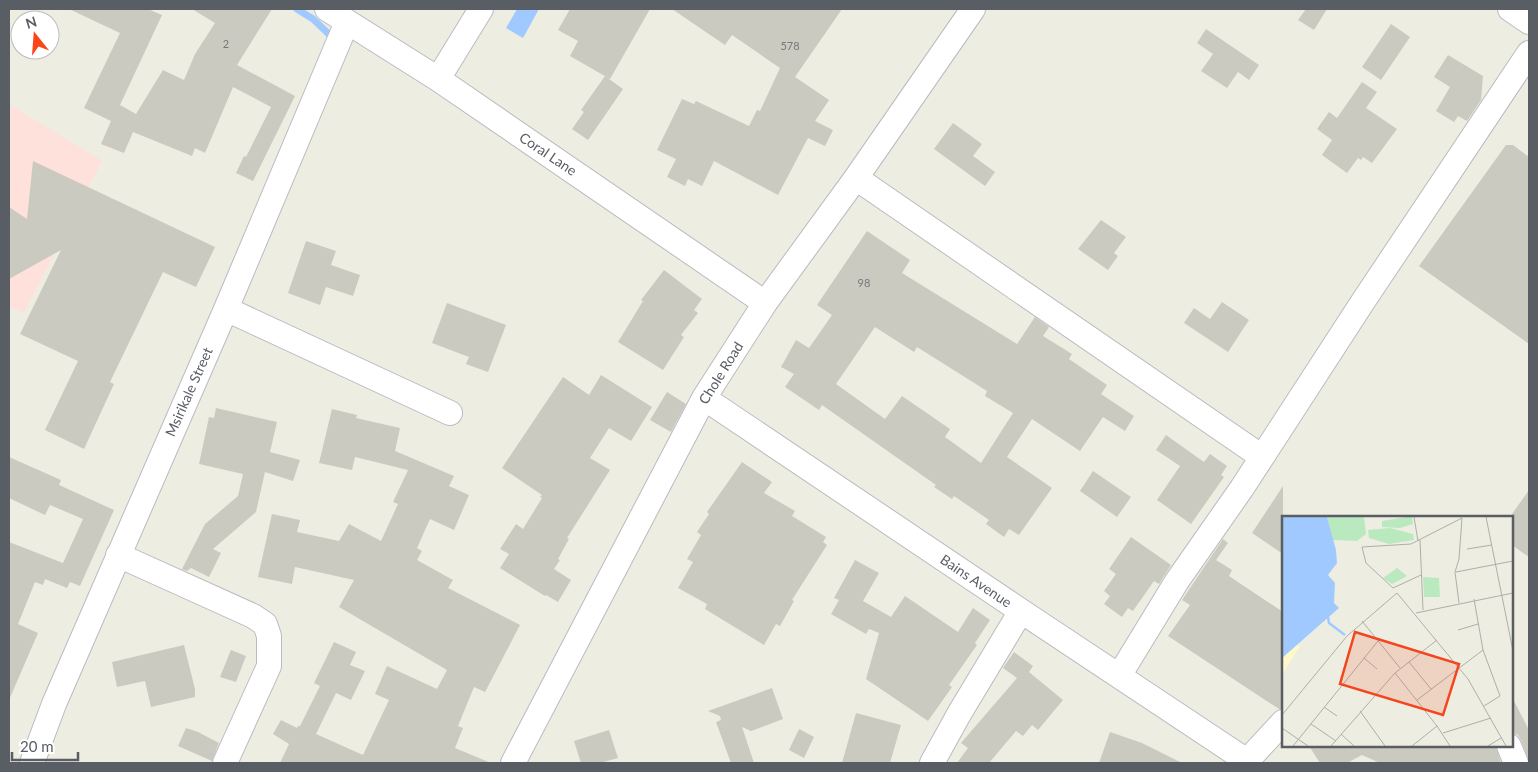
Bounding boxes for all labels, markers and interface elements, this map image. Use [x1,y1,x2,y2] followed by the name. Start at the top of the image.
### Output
[10,10,60,60] north arrow
[23,12,39,32] text: N
[223,37,229,50] house number: 2
[780,39,800,52] house number: 578
[516,128,580,179] street label: Coral Lane
[858,276,870,289] house number: 98
[695,338,746,407] street label: Chole Road
[161,345,216,439] street label: Msirikale Street
[1282,516,1513,747] inset map
[937,550,1015,611] street label: Bains Avenue
[12,730,79,762] scale bar
[20,737,54,755] text: 20 m

